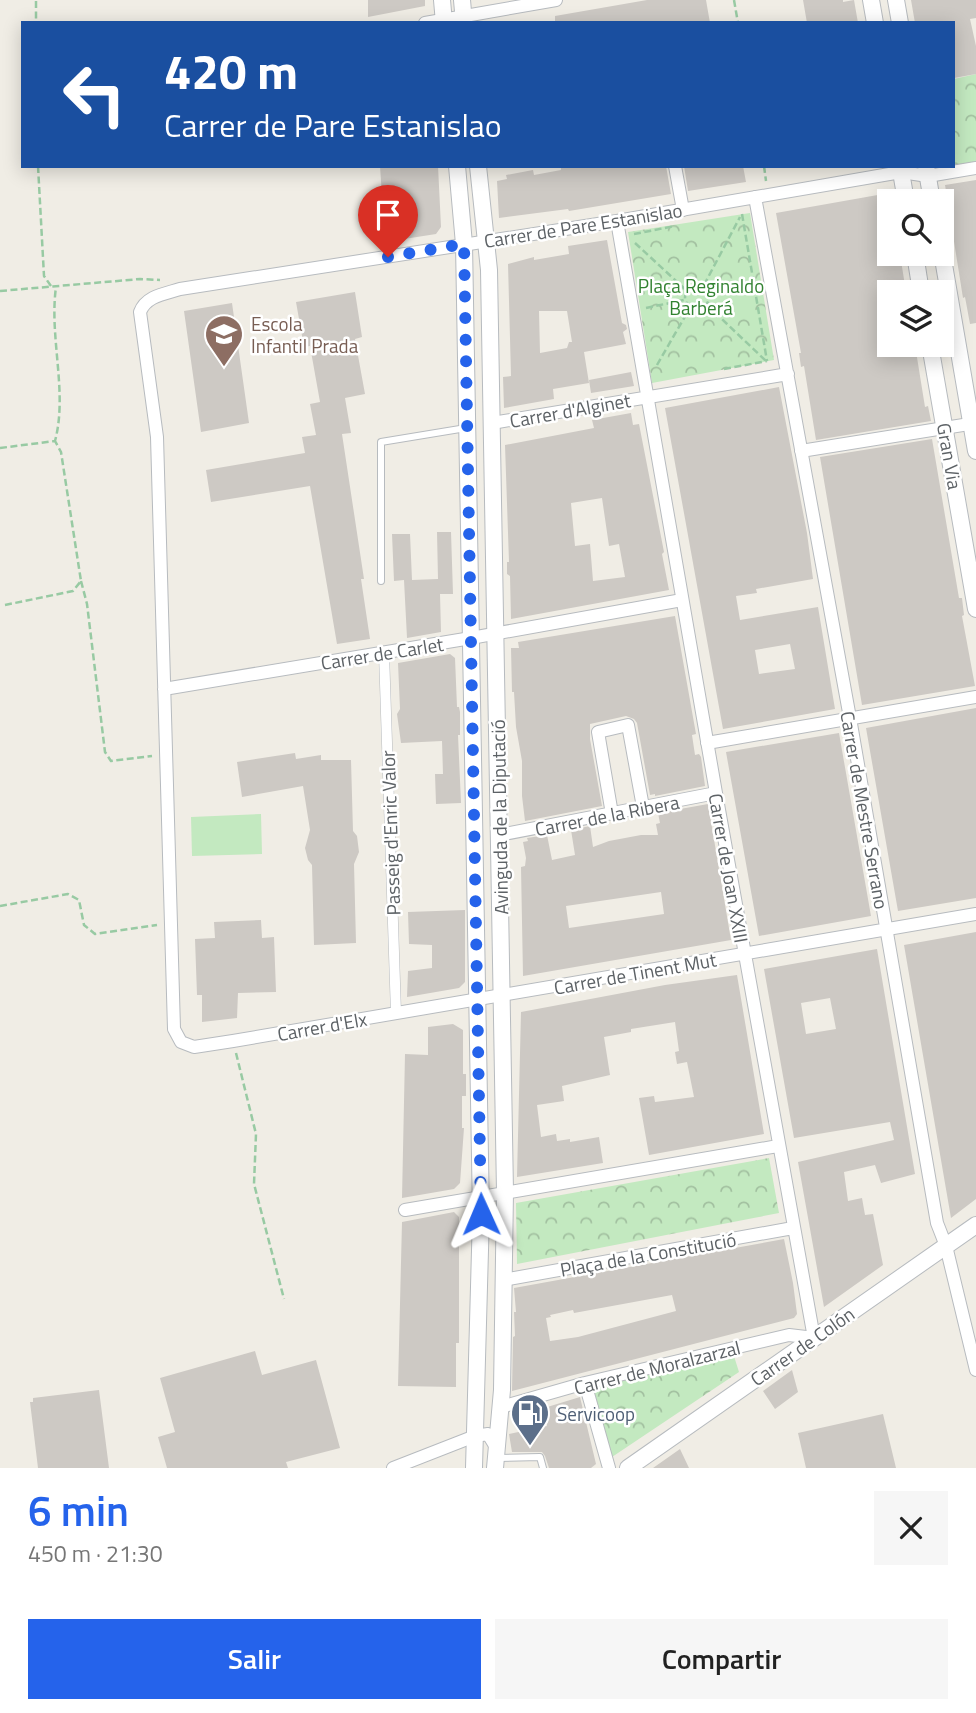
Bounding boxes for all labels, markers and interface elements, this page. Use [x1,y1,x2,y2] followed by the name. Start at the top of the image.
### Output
[164,33,298,108] text: 420 m
[49,49,140,140] icon: left
[164,101,502,149] text: Carrer de Pare Estanislao
[358,185,418,257] pin
[877,189,954,357] map controls
[877,189,954,266] button: search
[482,195,684,255] street label: Carrer de Pare Estanislao
[369,196,407,234] icon: arrive
[638,271,764,322] park label: Plaça Reginaldo Barberá
[877,280,954,357] button: layers
[251,309,359,360] place label: Escola Infantil Prada
[203,313,245,368] school or university icon: Escola Infantil Prada
[507,385,633,435] street label: Carrer d'Alginet
[930,421,970,492] street label: Gran Via
[318,629,446,677] street label: Carrer de Carlet
[833,709,897,911] street label: Carrer de Mestre Serrano
[483,719,515,915] street label: Avinguda de la Diputació
[373,750,407,916] street label: Passeig d'Enric Valor
[532,787,682,843] street label: Carrer de la Ribera
[702,791,756,945] street label: Carrer de Joan XXIII
[551,944,719,1002] street label: Carrer de Tinent Mut
[275,1004,370,1048] street label: Carrer d'Elx
[444,1177,518,1251] position arrow
[558,1224,738,1284] street label: Plaça de la Constitució
[744,1299,860,1393] street label: Carrer de Colón
[571,1332,743,1402] street label: Carrer de Moralzarzal
[509,1392,551,1447] fuel station icon: Servicoop
[557,1399,635,1428] place label: Servicoop
[28,1478,129,1542] text: 6 min
[874,1491,948,1565] button: close
[28,1536,163,1571] text: 450 m · 21:30
[28,1619,481,1699] button: Salir
[495,1619,948,1699] button: Compartir

